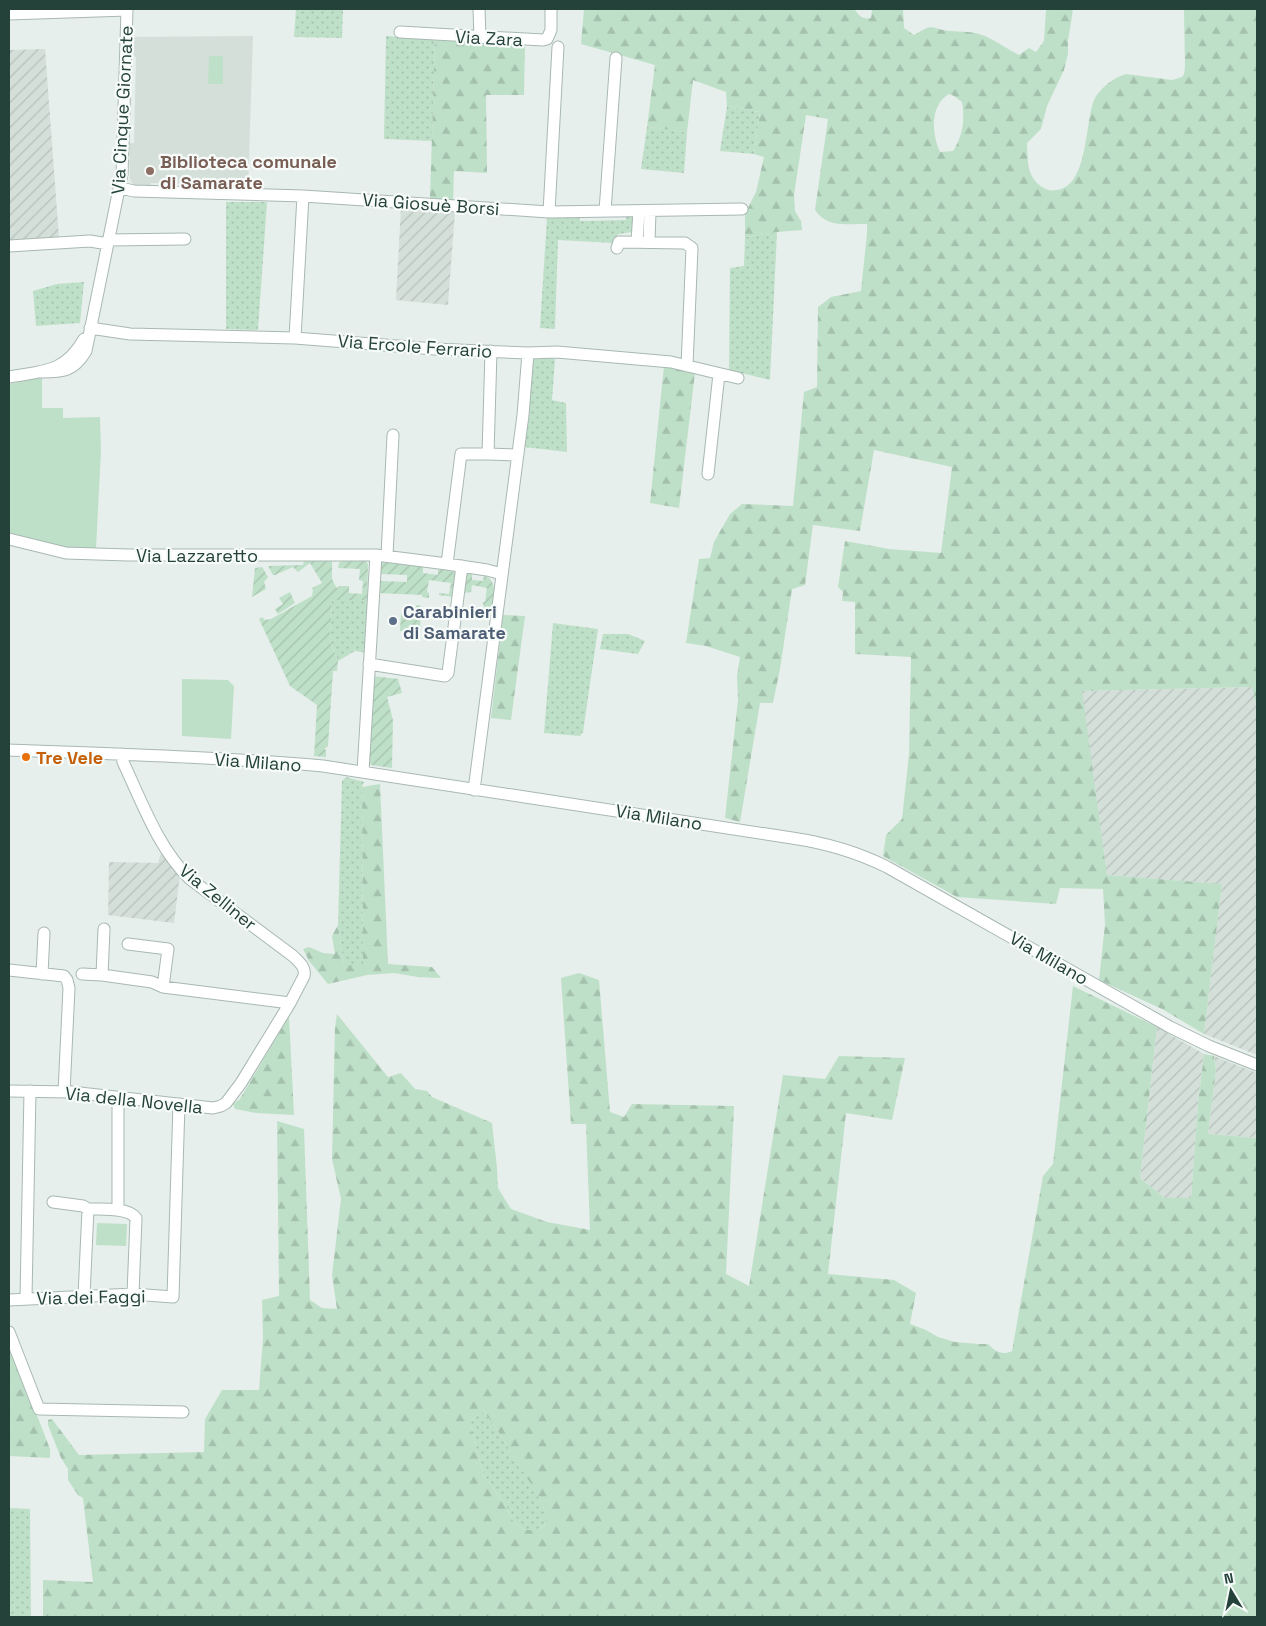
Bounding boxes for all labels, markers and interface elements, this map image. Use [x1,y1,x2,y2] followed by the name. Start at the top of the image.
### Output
[106,25,138,195] street label: Via Cinque Giornate
[454,25,524,51] street label: Via Zara
[160,150,337,194] place label: Biblioteca comunale di Samarate
[144,165,156,177] marker: Biblioteca comunale di Samarate
[362,188,500,220] street label: Via Giosuè Borsi
[337,329,493,363] street label: Via Ercole Ferrario
[136,544,258,567] street label: Via Lazzaretto
[403,600,506,644] place label: Carabinieri di Samarate
[387,615,399,627] marker: Carabinieri di Samarate
[36,746,103,769] place label: Tre Vele
[214,747,302,777] street label: Via Milano
[20,751,32,763] marker: Tre Vele
[614,799,704,835] street label: Via Milano
[175,859,262,935] street label: Via Zelliner
[1005,926,1093,990] street label: Via Milano
[64,1081,204,1119] street label: Via della Novella
[36,1285,146,1309] street label: Via dei Faggi
[1206,1566,1256,1616] north arrow
[1223,1569,1235,1588] text: N

